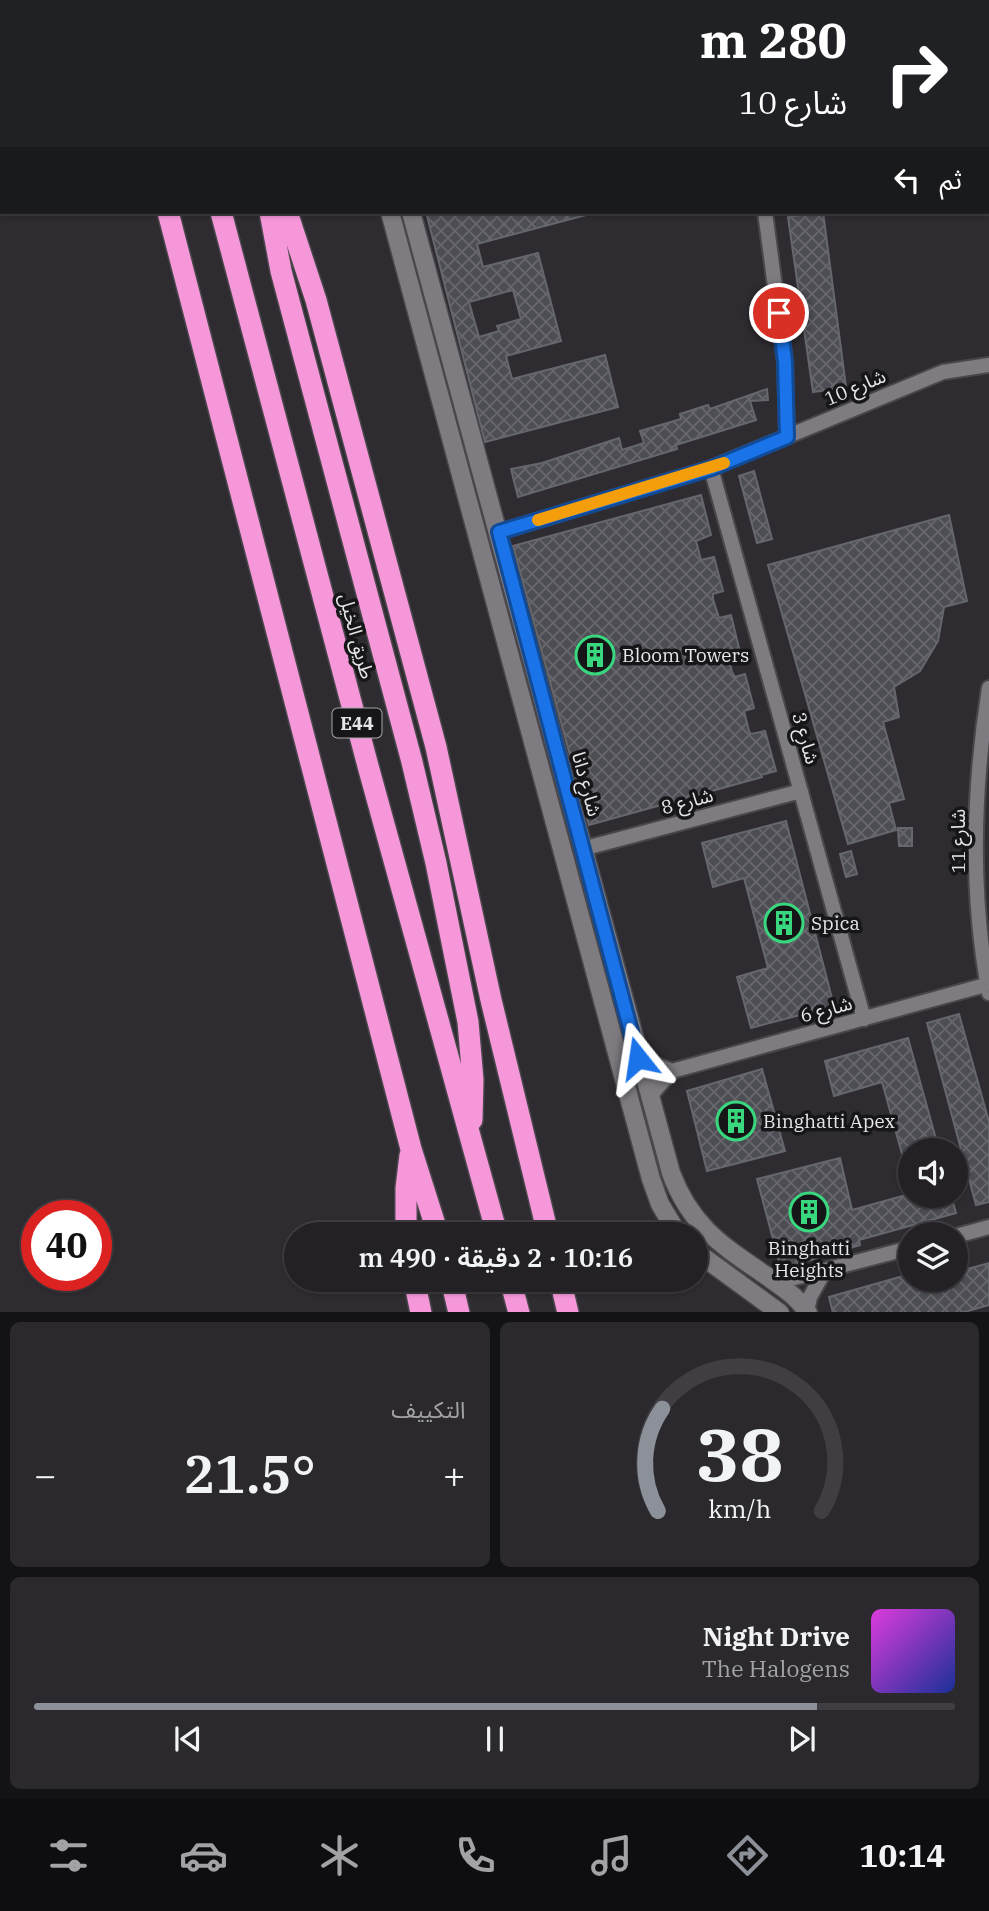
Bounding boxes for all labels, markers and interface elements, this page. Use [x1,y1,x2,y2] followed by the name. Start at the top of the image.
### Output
[700,8,847,71] text: 280 m
[871,28,962,119] icon: right
[739,81,847,123] text: شارع 10
[888,161,926,199] icon: left
[940,162,962,196] text: ثم
[749,283,809,343] pin
[760,294,798,332] icon: arrive
[821,363,890,412] street label: شارع 10
[334,590,380,682] street label: طريق الخيل
[574,634,616,676] building icon: Bloom Towers
[622,643,749,667] place label: Bloom Towers
[332,708,382,738] road number: E44
[785,709,825,767] street label: شارع 3
[565,749,607,819] street label: شارع دانا
[658,783,716,821] street label: شارع 8
[946,809,972,873] street label: شارع 11
[763,902,805,944] building icon: Spica
[811,911,860,935] place label: Spica
[797,991,855,1029] street label: شارع 6
[601,1021,675,1095] position arrow
[715,1100,757,1142] building icon: Binghatti Apex
[763,1109,896,1133] place label: Binghatti Apex
[898,1138,968,1292] map controls
[898,1138,968,1208] button: sound
[788,1191,830,1233] building icon: Binghatti Heights
[21,1200,112,1291] speed limit sign: 40
[898,1222,968,1292] button: layers
[768,1236,850,1282] place label: Binghatti Heights
[359,1240,633,1274] text: 10:16 · 2 دقيقة · 490 m
[391,1394,466,1424] text: التكييف
[696,1406,783,1501] text: 38
[184,1440,316,1507] text: 21.5°
[34,1450,57,1499] text: −
[443,1450,466,1499] text: +
[708,1491,771,1524] text: km/h
[703,1619,850,1653] text: Night Drive
[702,1653,850,1683] text: The Halogens
[169,1720,207,1758] icon: previous
[476,1720,514,1758] icon: pause
[783,1720,821,1758] icon: next
[44,1831,93,1880] icon: filters
[179,1831,228,1880] icon: car
[315,1831,364,1880] icon: climate
[451,1831,500,1880] icon: phone
[587,1831,636,1880] icon: music
[723,1831,772,1880] icon: directions
[859,1834,946,1876] text: 10:14

